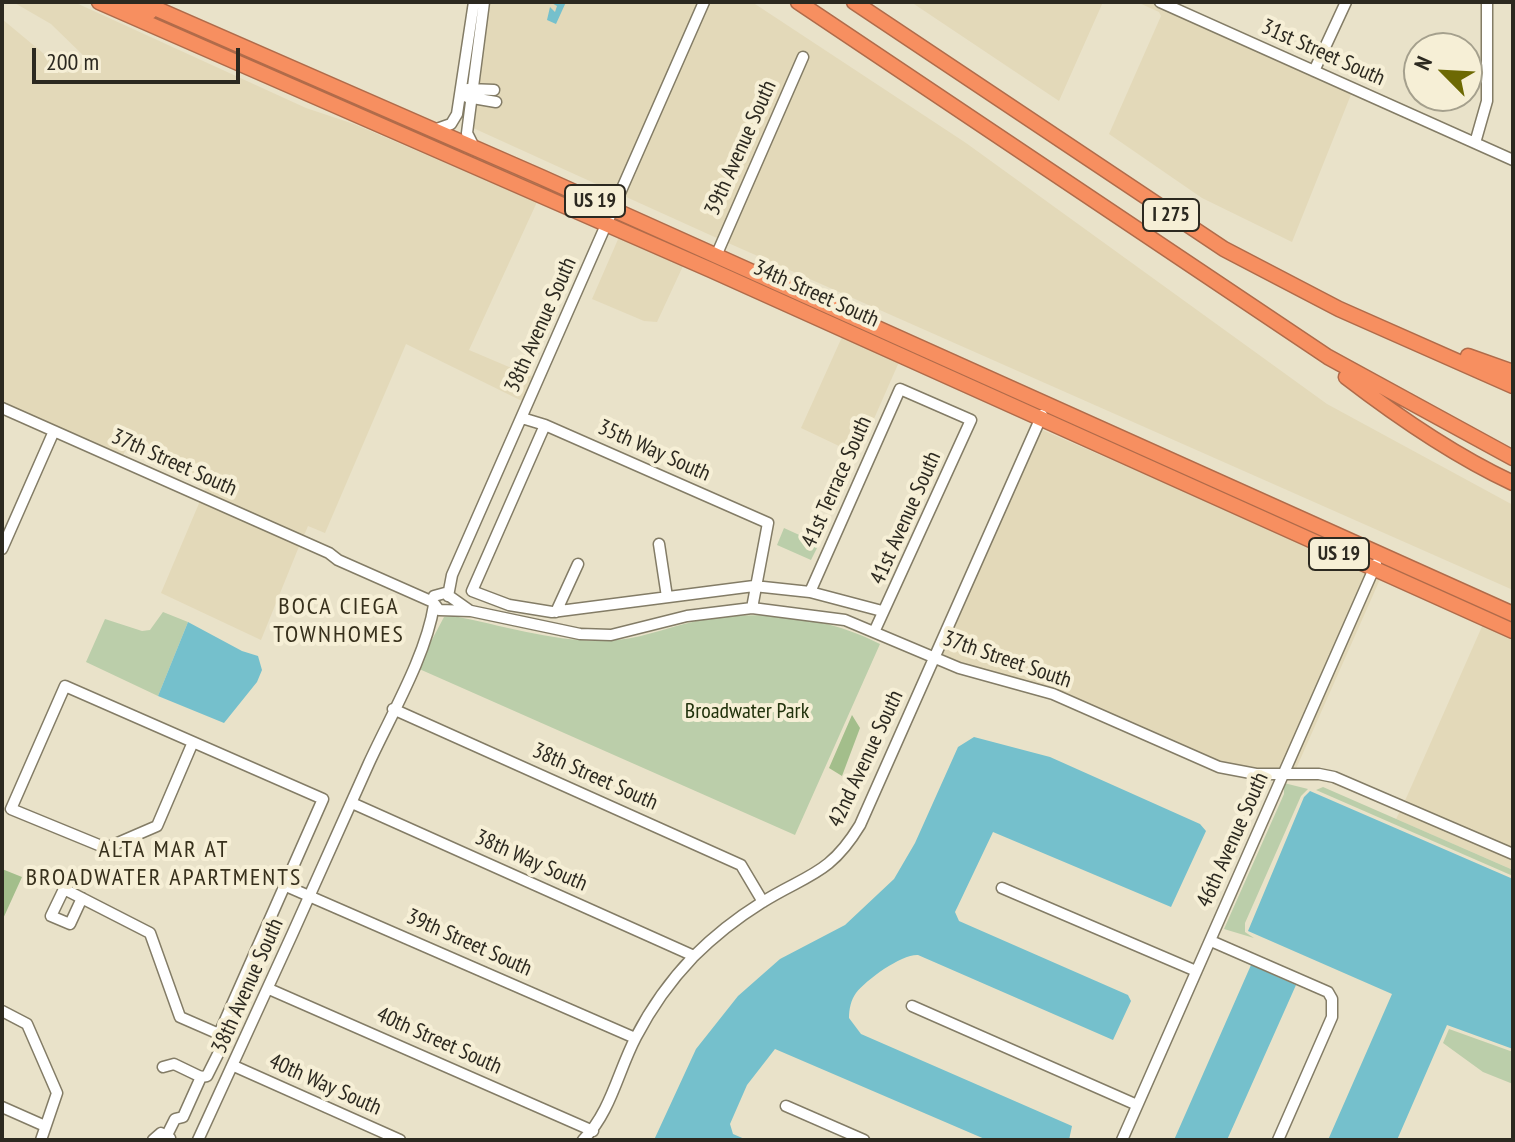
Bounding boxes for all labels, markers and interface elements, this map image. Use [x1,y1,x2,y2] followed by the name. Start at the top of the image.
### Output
[1257,14,1389,92] street label: 31st Street South
[36,32,244,82] scale bar
[1403,32,1483,112] north arrow
[46,46,99,77] text: 200 m
[1408,52,1438,74] text: N
[700,77,782,219] street label: 39th Avenue South
[565,185,625,217] road number: US 19
[1143,199,1199,231] road number: I 275
[500,254,582,396] street label: 38th Avenue South
[749,255,883,333] street label: 34th Street South
[796,412,878,552] street label: 41st Terrace South
[594,415,714,487] street label: 35th Way South
[107,424,241,502] street label: 37th Street South
[865,448,947,588] street label: 41st Avenue South
[1309,538,1369,570] road number: US 19
[273,593,405,649] district label: BOCA CIEGA TOWNHOMES
[939,626,1075,694] street label: 37th Street South
[823,686,909,832] street label: 42nd Avenue South
[685,699,809,725] park label: Broadwater Park
[528,738,662,816] street label: 38th Street South
[1192,769,1274,911] street label: 46th Avenue South
[471,825,591,897] street label: 38th Way South
[26,836,302,892] district label: ALTA MAR AT BROADWATER APARTMENTS
[402,904,536,982] street label: 39th Street South
[207,915,289,1057] street label: 38th Avenue South
[372,1002,506,1080] street label: 40th Street South
[265,1049,385,1121] street label: 40th Way South

